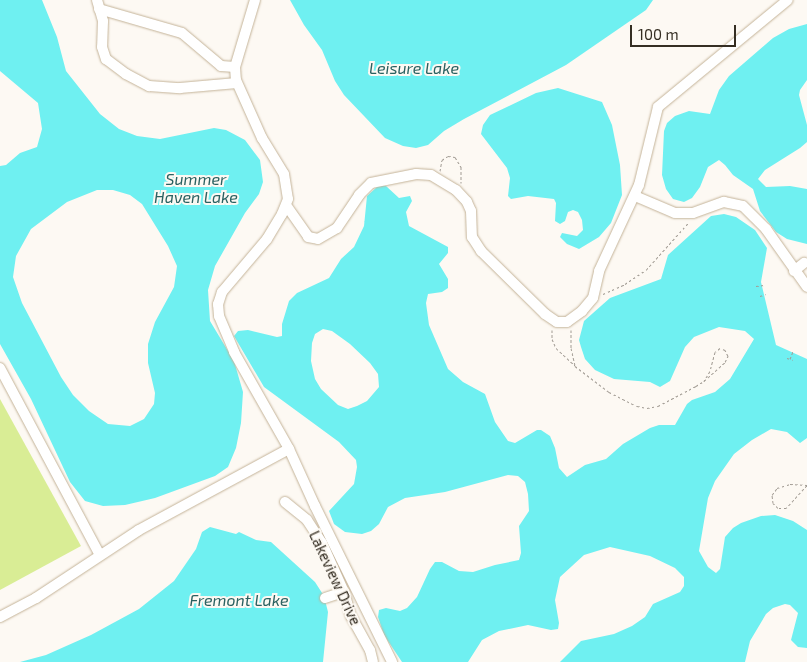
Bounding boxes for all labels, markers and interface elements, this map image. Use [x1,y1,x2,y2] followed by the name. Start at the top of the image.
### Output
[632,15,738,47] scale bar
[638,25,679,43] text: 100 m
[369,58,459,78] water label: Leisure Lake
[154,169,238,207] water label: Summer Haven Lake
[305,528,365,628] street label: Lakeview Drive
[189,590,289,610] water label: Fremont Lake

